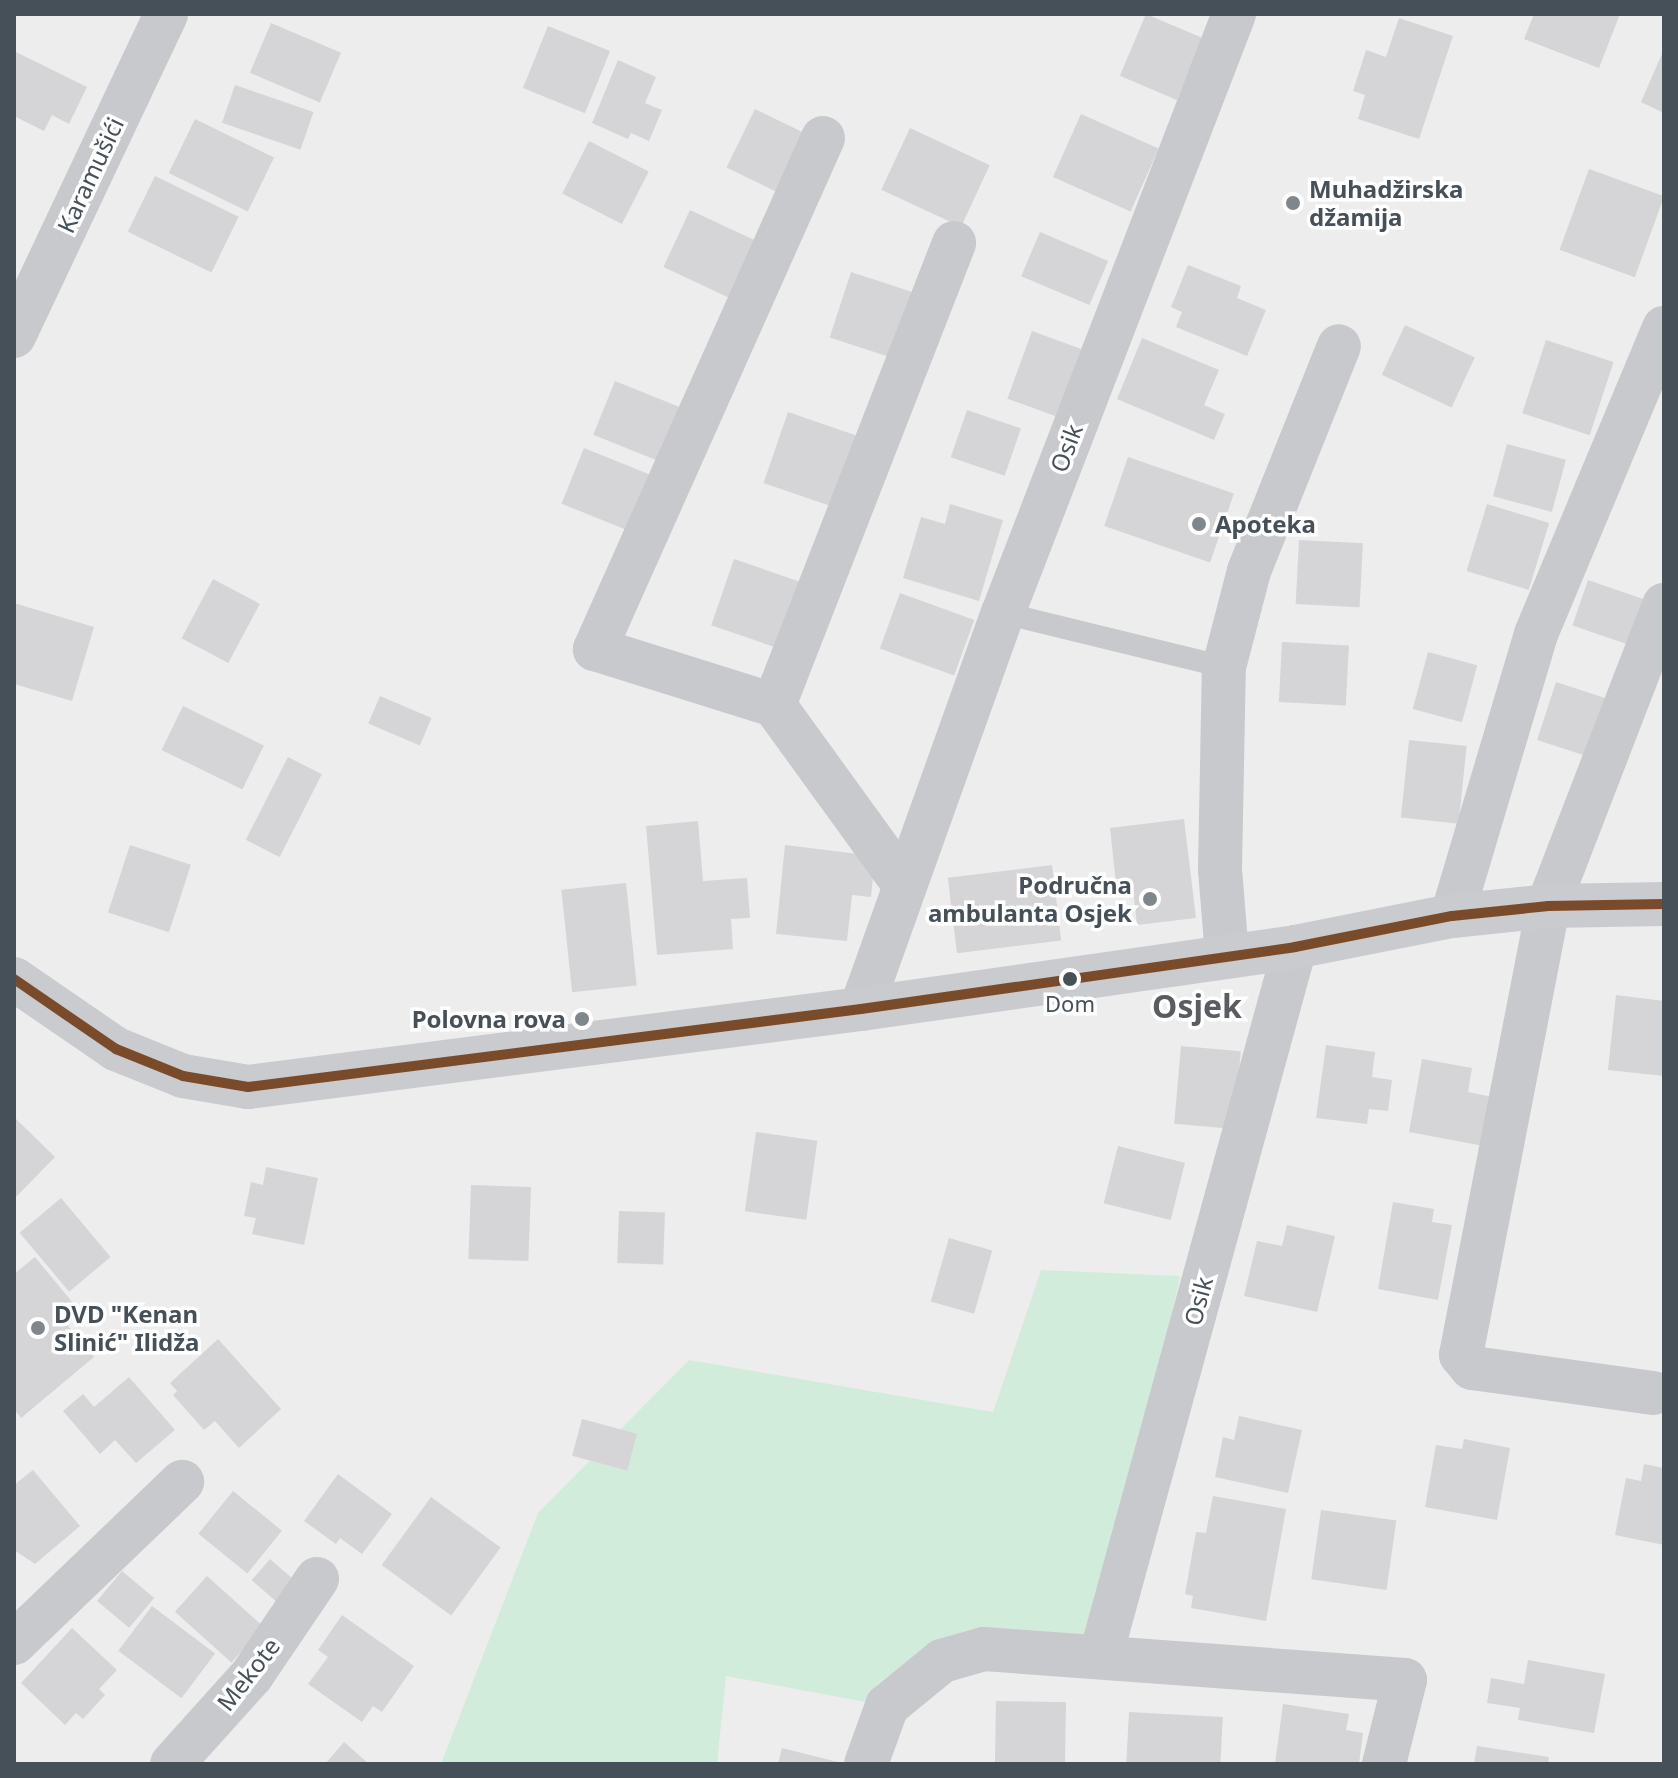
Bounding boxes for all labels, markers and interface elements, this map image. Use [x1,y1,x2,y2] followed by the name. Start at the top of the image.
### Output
[51,113,129,237] street label: Karamušići
[1309,175,1463,231] place label: Muhadžirska džamija
[1284,194,1302,212] marker: Muhadžirska džamija
[1044,420,1088,476] street label: Osik
[1215,510,1316,538] place label: Apoteka
[1190,515,1208,533] marker: Apoteka
[928,871,1132,927] place label: Područna ambulanta Osjek
[1139,888,1161,910] marker: Područna ambulanta Osjek
[1062,971,1078,987] marker: Dom
[1152,987,1242,1025] district label: Osjek
[1045,991,1095,1017] place label: Dom
[412,1005,566,1033] place label: Polovna rova
[573,1010,591,1028] marker: Polovna rova
[1178,1273,1218,1329] street label: Osik
[54,1300,199,1356] place label: DVD "Kenan Slinić" Ilidža
[29,1319,47,1337] marker: DVD "Kenan Slinić" Ilidža
[211,1632,285,1716] street label: Mekote

